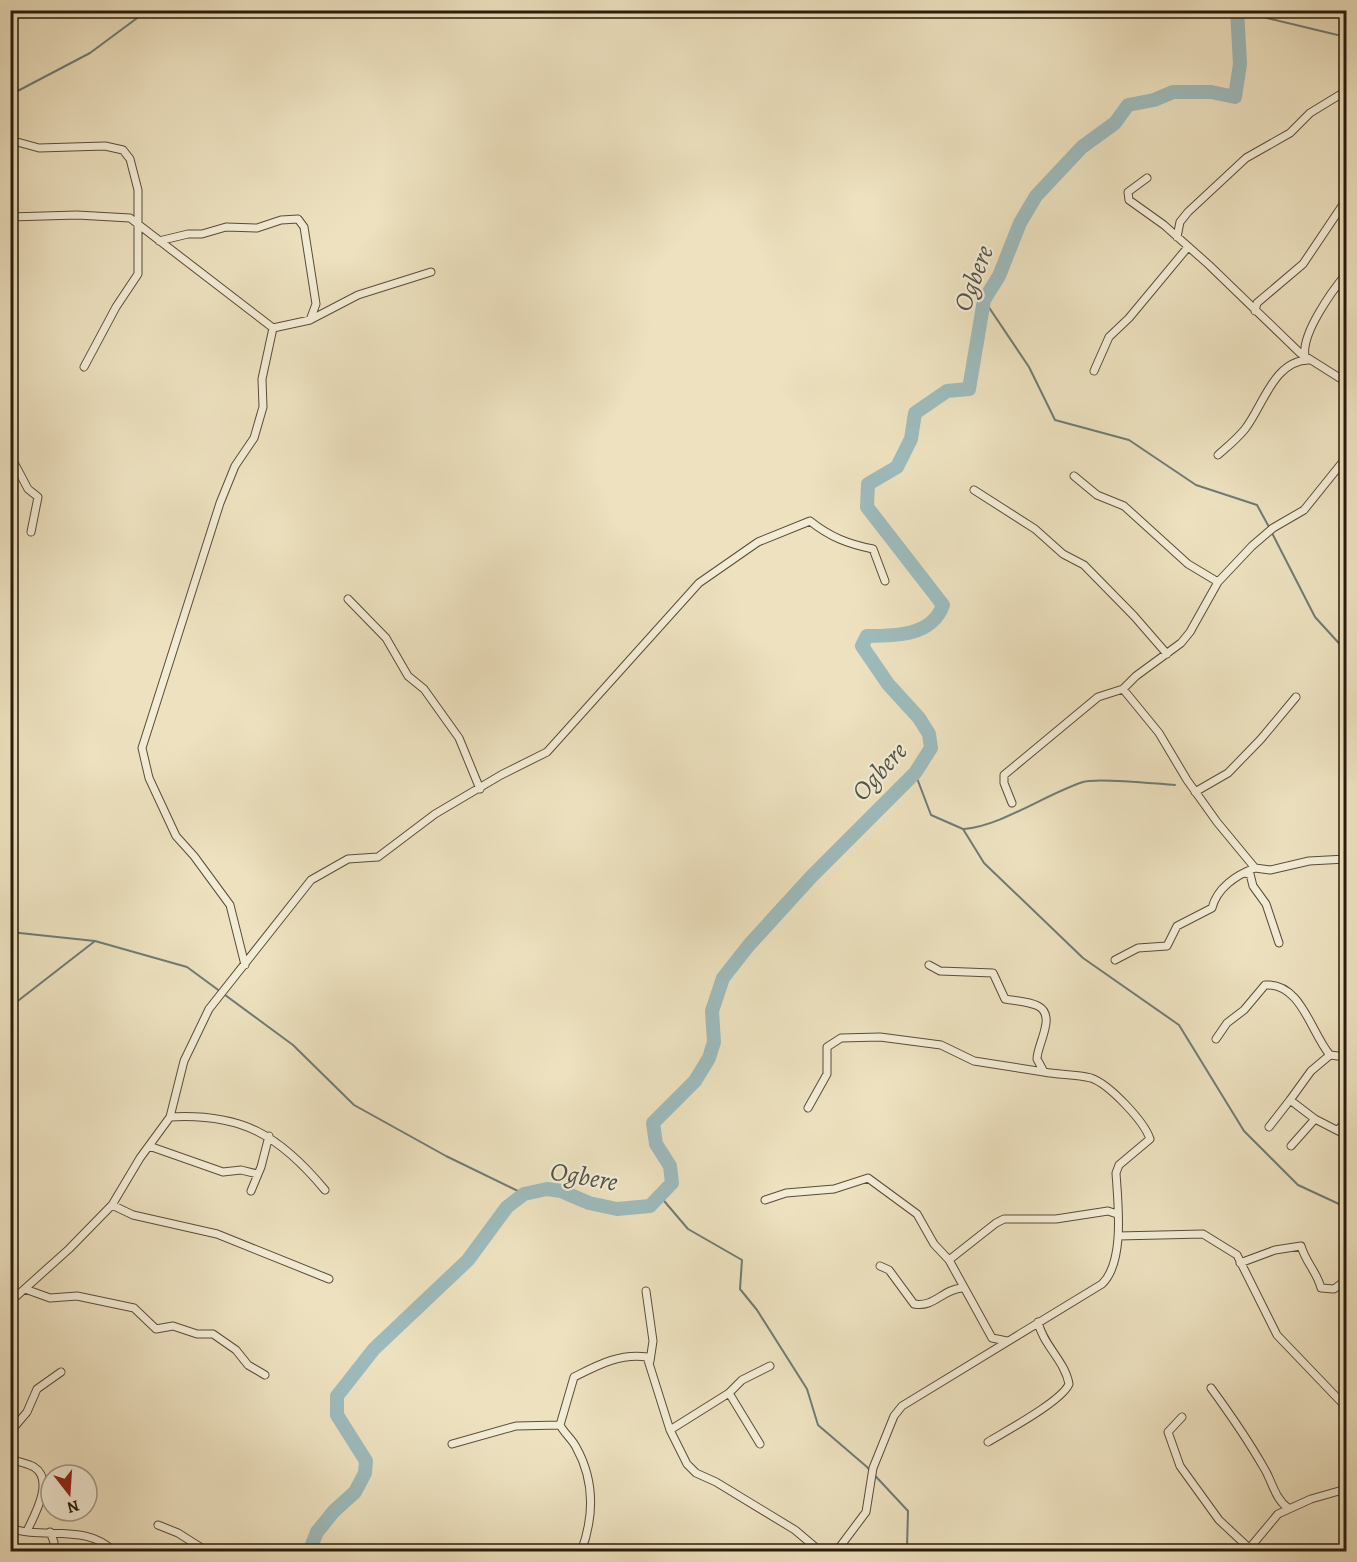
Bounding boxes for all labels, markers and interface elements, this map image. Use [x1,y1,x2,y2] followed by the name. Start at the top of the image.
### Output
[945,240,1002,316] water label: Ogbere
[844,734,915,808] water label: Ogbere
[547,1153,620,1200] water label: Ogbere
[39,1463,99,1523] north arrow
[64,1494,82,1519] text: N

